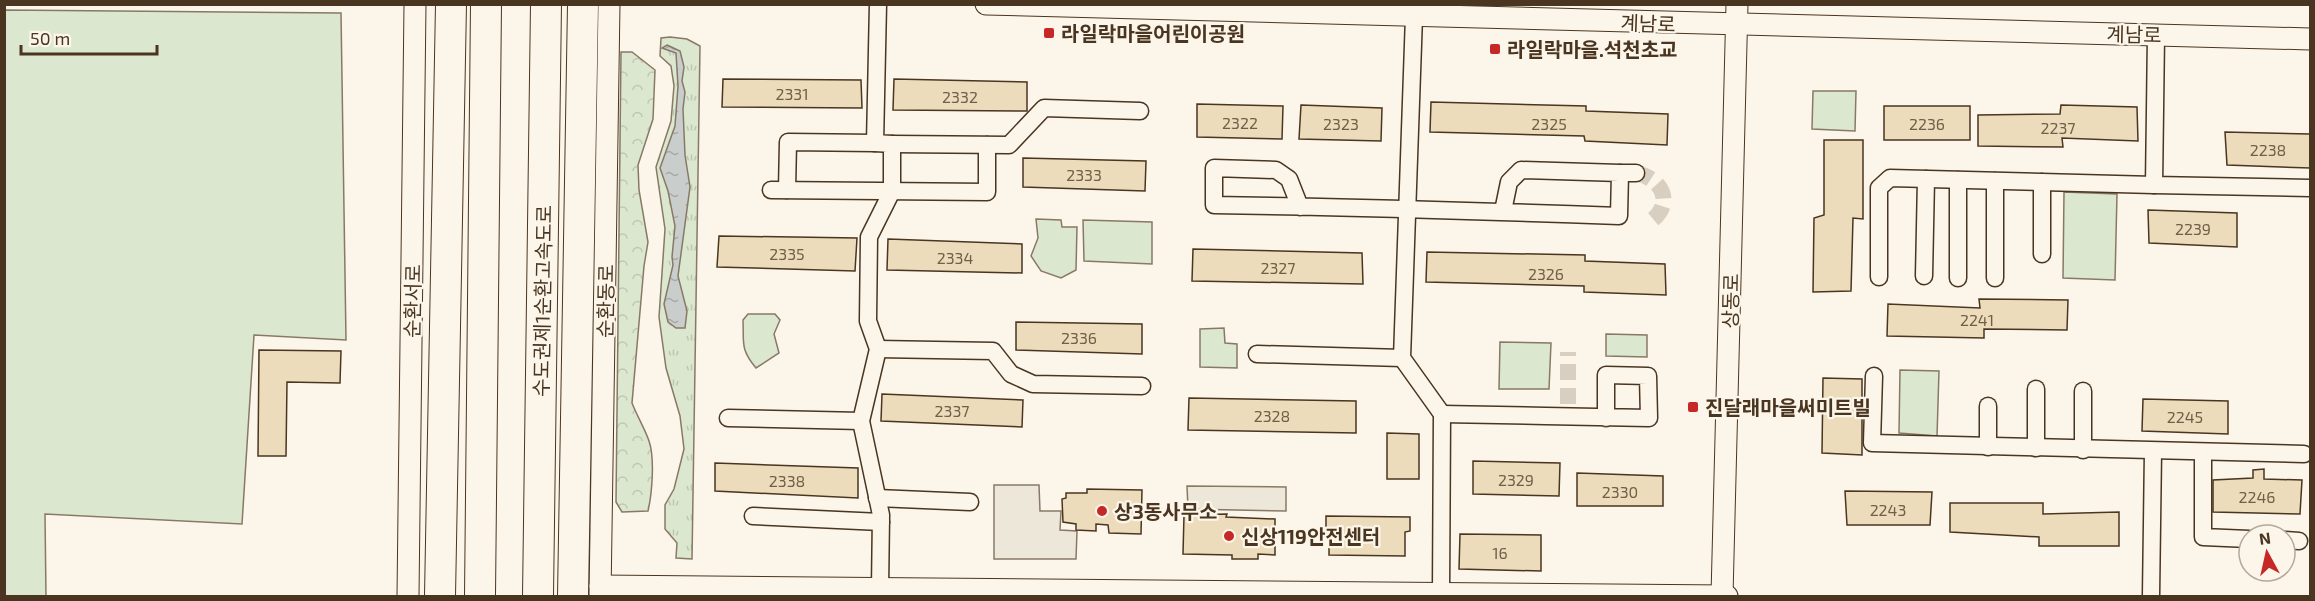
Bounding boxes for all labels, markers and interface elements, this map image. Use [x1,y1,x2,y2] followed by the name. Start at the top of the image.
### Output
[1620,10,1676,36] street label: 계남로
[21,18,158,56] scale bar
[1061,21,1245,45] place label: 라일락마을어린이공원
[2106,22,2162,46] street label: 계남로
[1042,26,1056,40] marker: 라일락마을어린이공원
[30,27,70,49] text: 50 m
[1507,37,1677,61] place label: 라일락마을.석천초교
[1488,42,1502,56] marker: 라일락마을.석천초교
[775,84,809,103] house number: 2331
[942,87,978,106] house number: 2332
[1222,113,1258,132] house number: 2322
[1323,114,1359,133] house number: 2323
[1531,114,1567,133] house number: 2325
[1909,114,1945,133] house number: 2236
[2040,118,2076,137] house number: 2237
[2250,140,2286,159] house number: 2238
[1066,165,1102,184] house number: 2333
[528,205,556,397] street label: 수도권제1순환고속도로
[2175,219,2211,238] house number: 2239
[769,244,805,263] house number: 2335
[937,248,973,267] house number: 2334
[1260,258,1296,277] house number: 2327
[399,264,425,338] street label: 순환서로
[592,264,618,338] street label: 순환동로
[1528,264,1564,283] house number: 2326
[1718,273,1742,329] street label: 상동로
[1960,310,1994,329] house number: 2241
[1061,328,1097,347] house number: 2336
[1705,395,1871,419] place label: 진달래마을써미트빌
[1686,400,1700,414] marker: 진달래마을써미트빌
[935,401,969,420] house number: 2337
[1254,406,1290,425] house number: 2328
[2167,407,2203,426] house number: 2245
[1498,470,1534,489] house number: 2329
[769,471,805,490] house number: 2338
[1602,482,1638,501] house number: 2330
[2239,487,2275,506] house number: 2246
[1114,499,1217,523] place label: 상3동사무소
[1870,500,1906,519] house number: 2243
[1095,504,1109,518] marker: 상3동사무소
[2237,523,2297,583] north arrow
[1241,524,1380,548] place label: 신상119안전센터
[2258,527,2272,548] text: N
[1222,529,1236,543] marker: 신상119안전센터
[1492,543,1508,562] house number: 16

